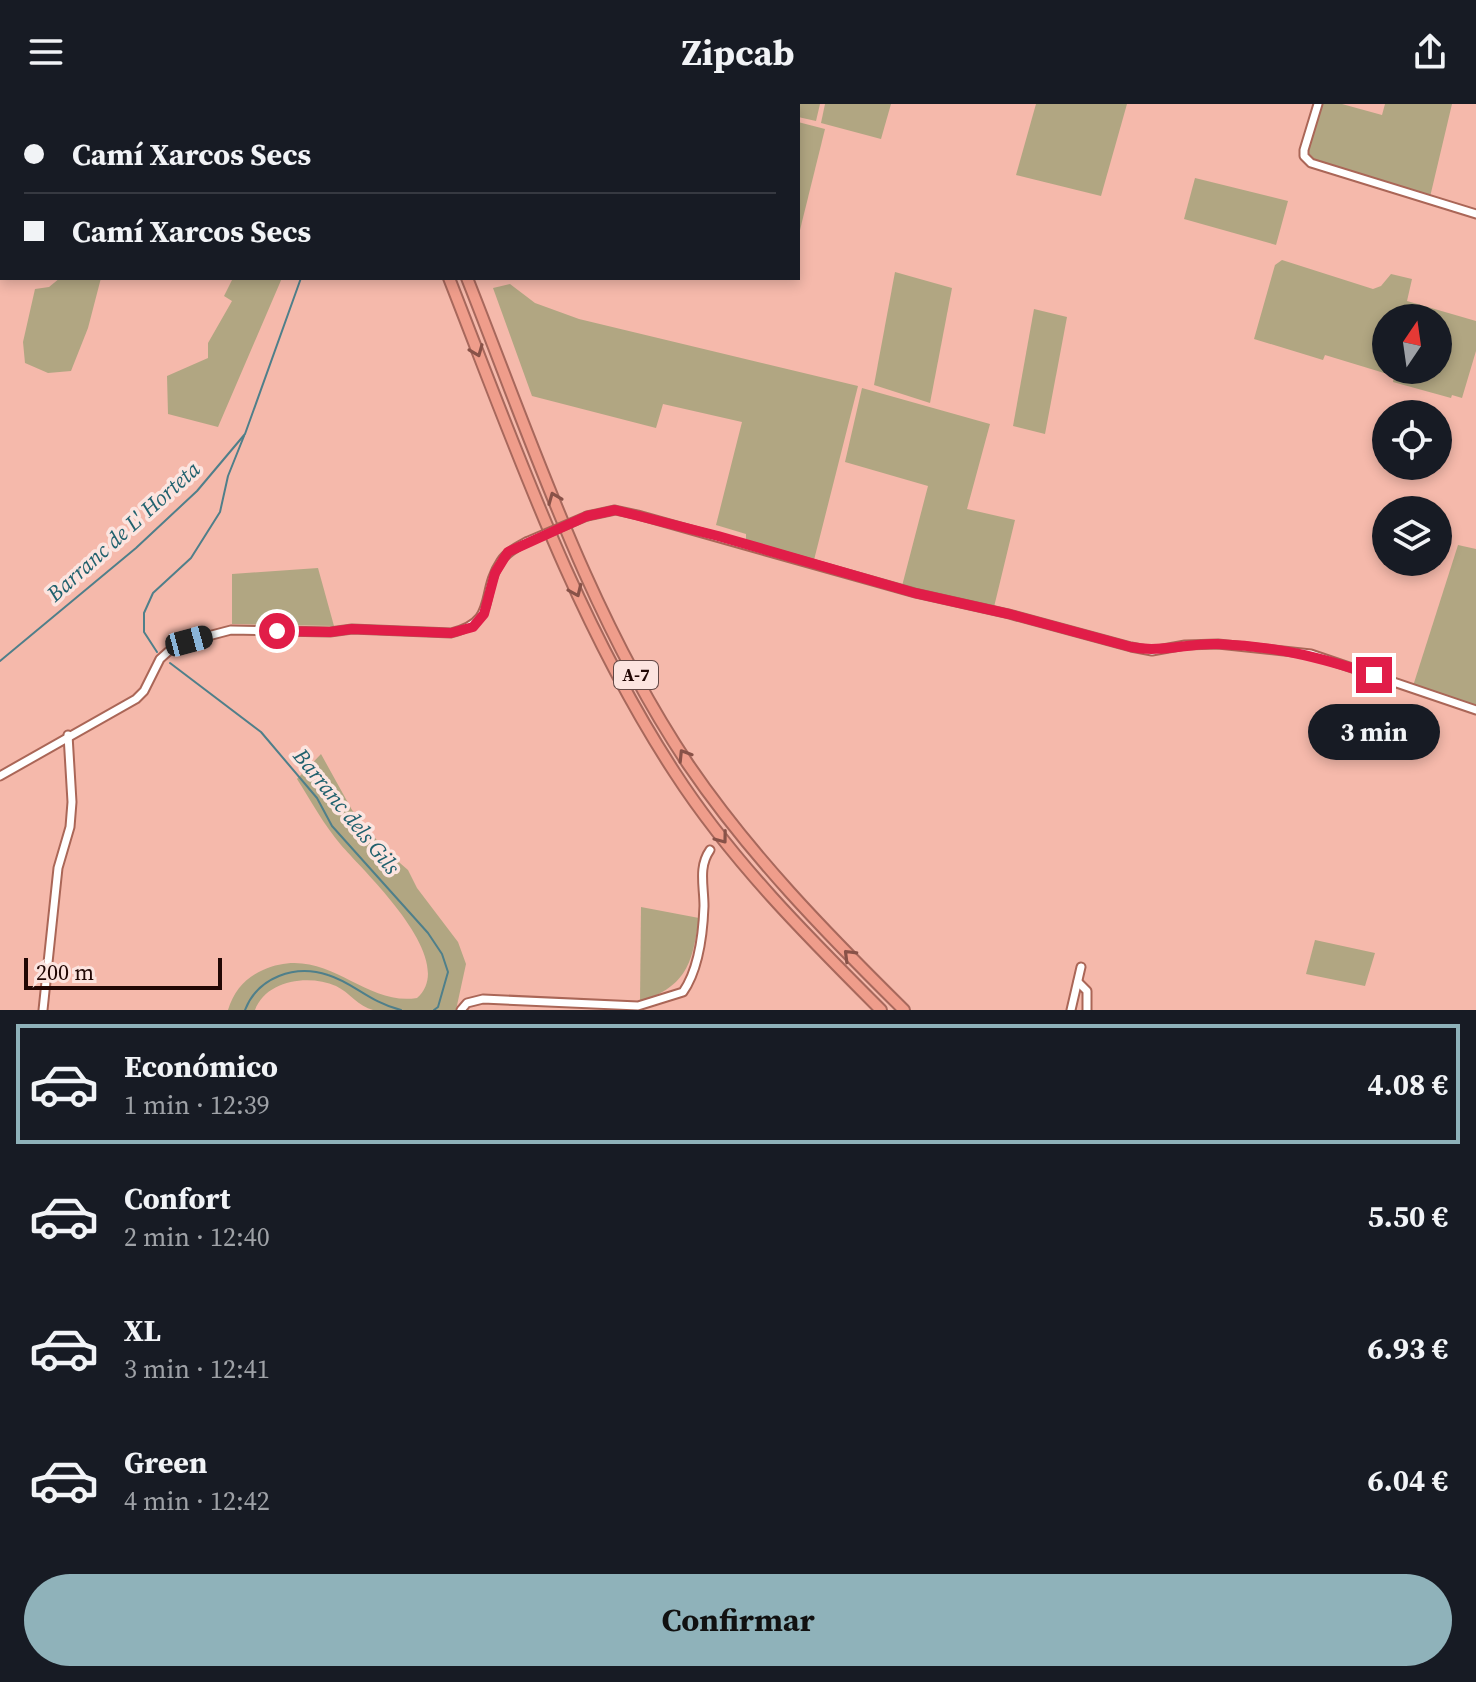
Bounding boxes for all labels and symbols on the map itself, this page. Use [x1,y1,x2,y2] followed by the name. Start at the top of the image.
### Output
[1372,304,1452,384] north arrow
[468,343,484,357] one-way arrow
[39,454,207,609] water label: Barranc de L' Horteta
[547,492,564,506] one-way arrow
[566,583,582,597] one-way arrow
[259,613,295,649] route start
[163,623,215,659] car
[1356,657,1392,693] route end
[614,661,658,689] road number: A-7
[1308,703,1440,759] callout: 3 min
[286,741,407,880] water label: Barranc dels Gils
[678,749,693,764] one-way arrow
[713,829,727,844] one-way arrow
[844,950,858,964] one-way arrow
[24,954,222,990] scale bar

